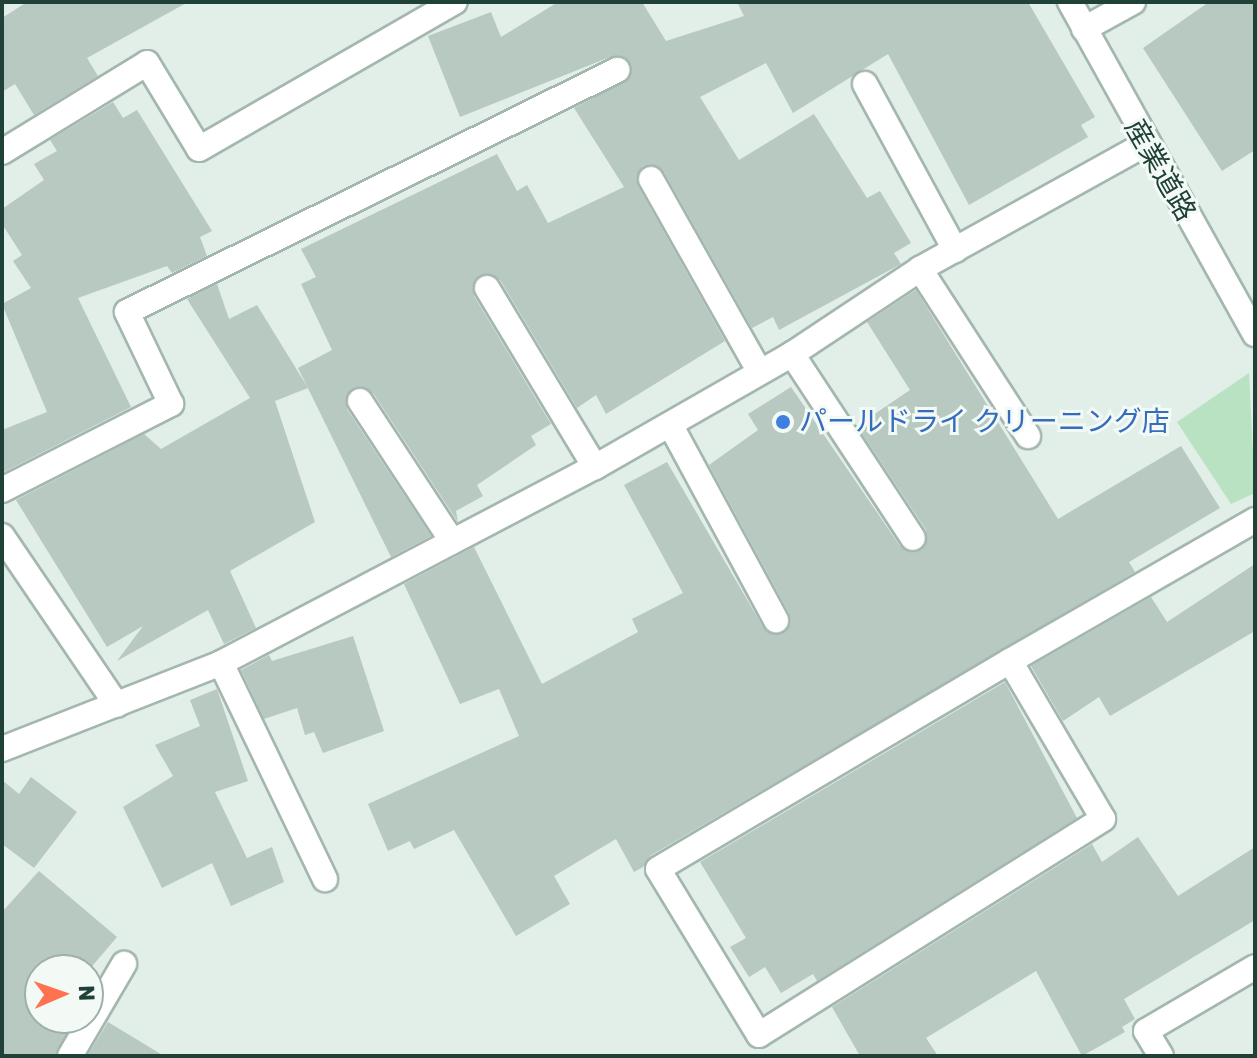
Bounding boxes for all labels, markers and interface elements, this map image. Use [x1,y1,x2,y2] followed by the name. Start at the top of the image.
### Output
[1117,113,1203,227] street label: 産業道路
[799,405,1170,439] place label: パールドライ クリーニング店
[774,413,792,431] marker: パールドライ クリーニング店
[24,954,104,1034] north arrow
[73,985,100,1002] text: N

